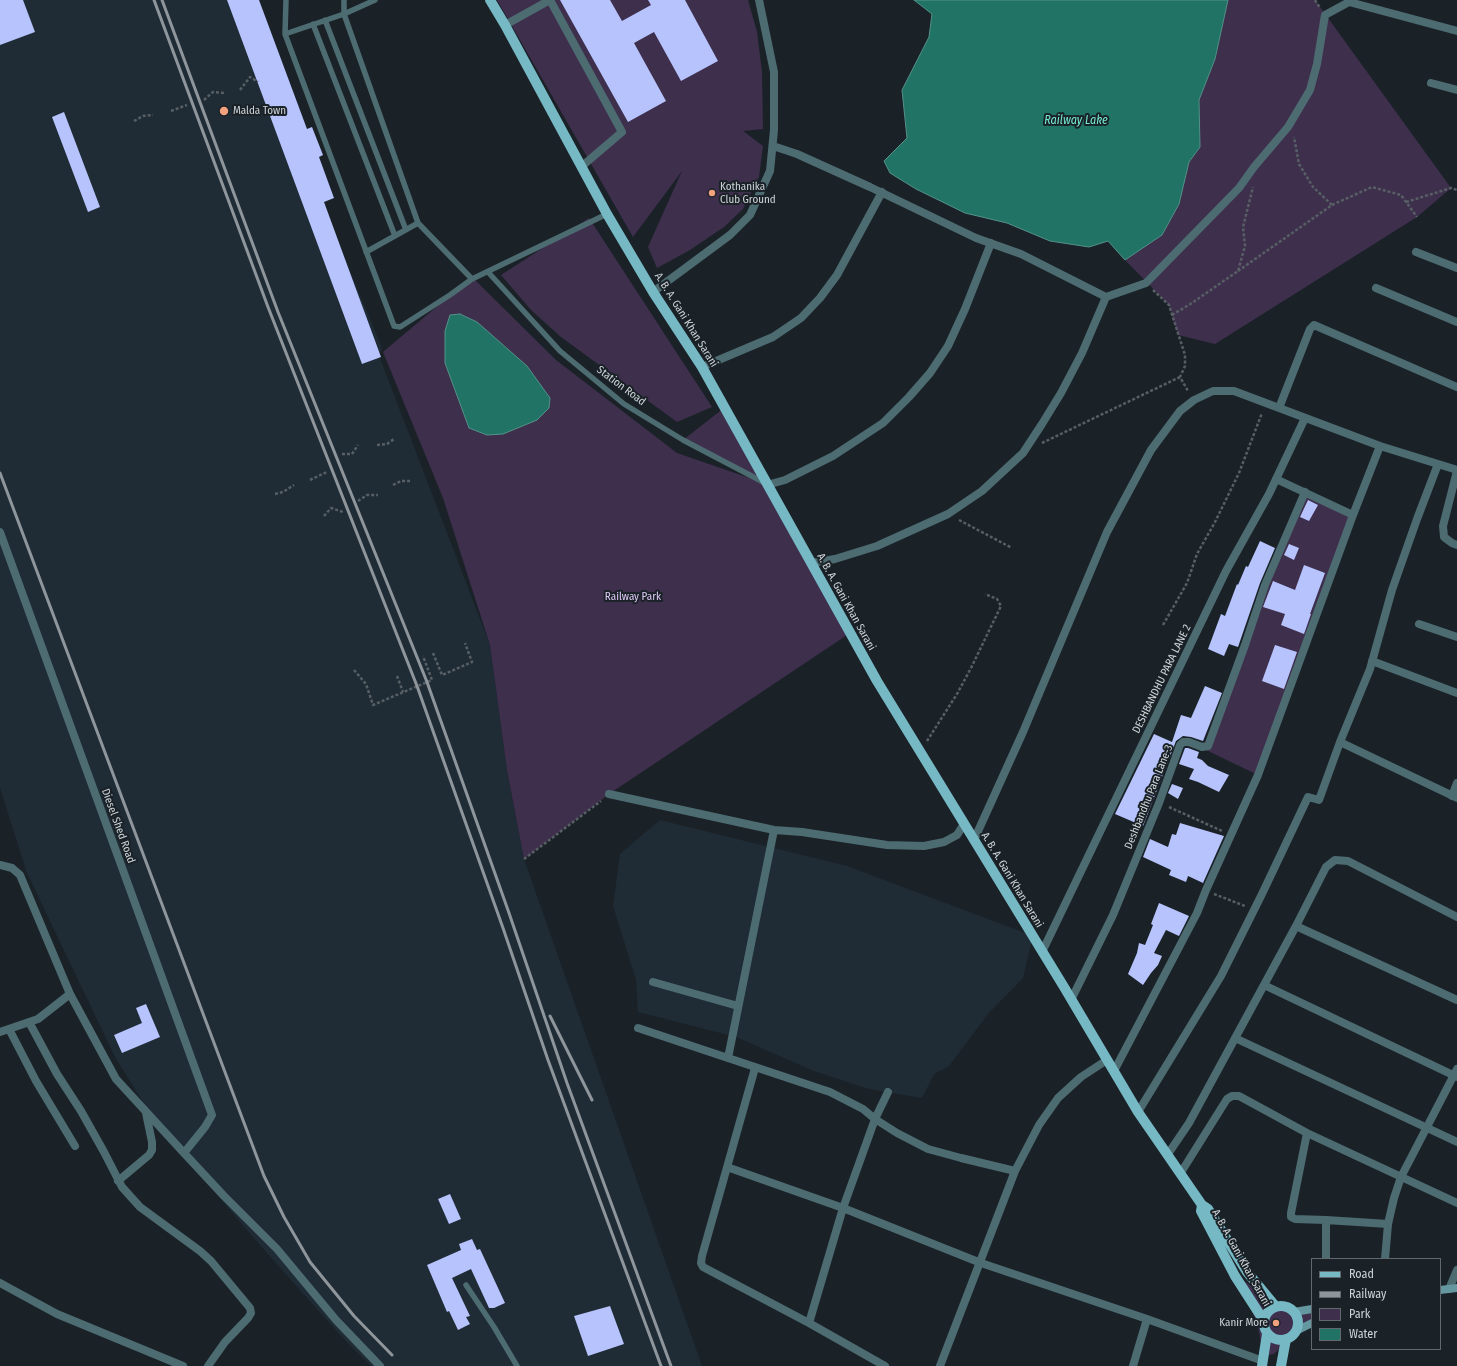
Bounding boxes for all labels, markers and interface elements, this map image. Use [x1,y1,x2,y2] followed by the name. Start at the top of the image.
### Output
[233,104,286,118] place label: Malda Town
[218,105,230,117] marker: Malda Town
[1044,114,1108,128] water label: Railway Lake
[720,180,776,206] place label: Kothanika Club Ground
[707,188,717,198] marker: Kothanika Club Ground
[652,270,720,370] street label: A. B. A. Gani Khan Sarani
[594,363,648,409] street label: Station Road
[814,551,878,653] street label: A. B. A. Gani Khan Sarani
[605,590,661,604] park label: Railway Park
[1130,623,1194,735] street label: DESHBANDHU PARA LANE 2
[1122,743,1176,851] street label: Deshbandhu Para Lane-3
[98,787,138,865] street label: Diesel Shed Road
[978,830,1046,930] street label: A. B. A. Gani Khan Sarani
[1209,1207,1273,1309] street label: A. B. A. Gani Khan Sarani
[1311,1258,1441,1350] legend
[1349,1267,1374,1281] text: Road
[1349,1287,1386,1301] text: Railway
[1349,1307,1370,1321] text: Park
[1219,1316,1268,1330] place label: Kanir More
[1271,1318,1281,1328] marker: Kanir More
[1349,1327,1377,1341] text: Water

